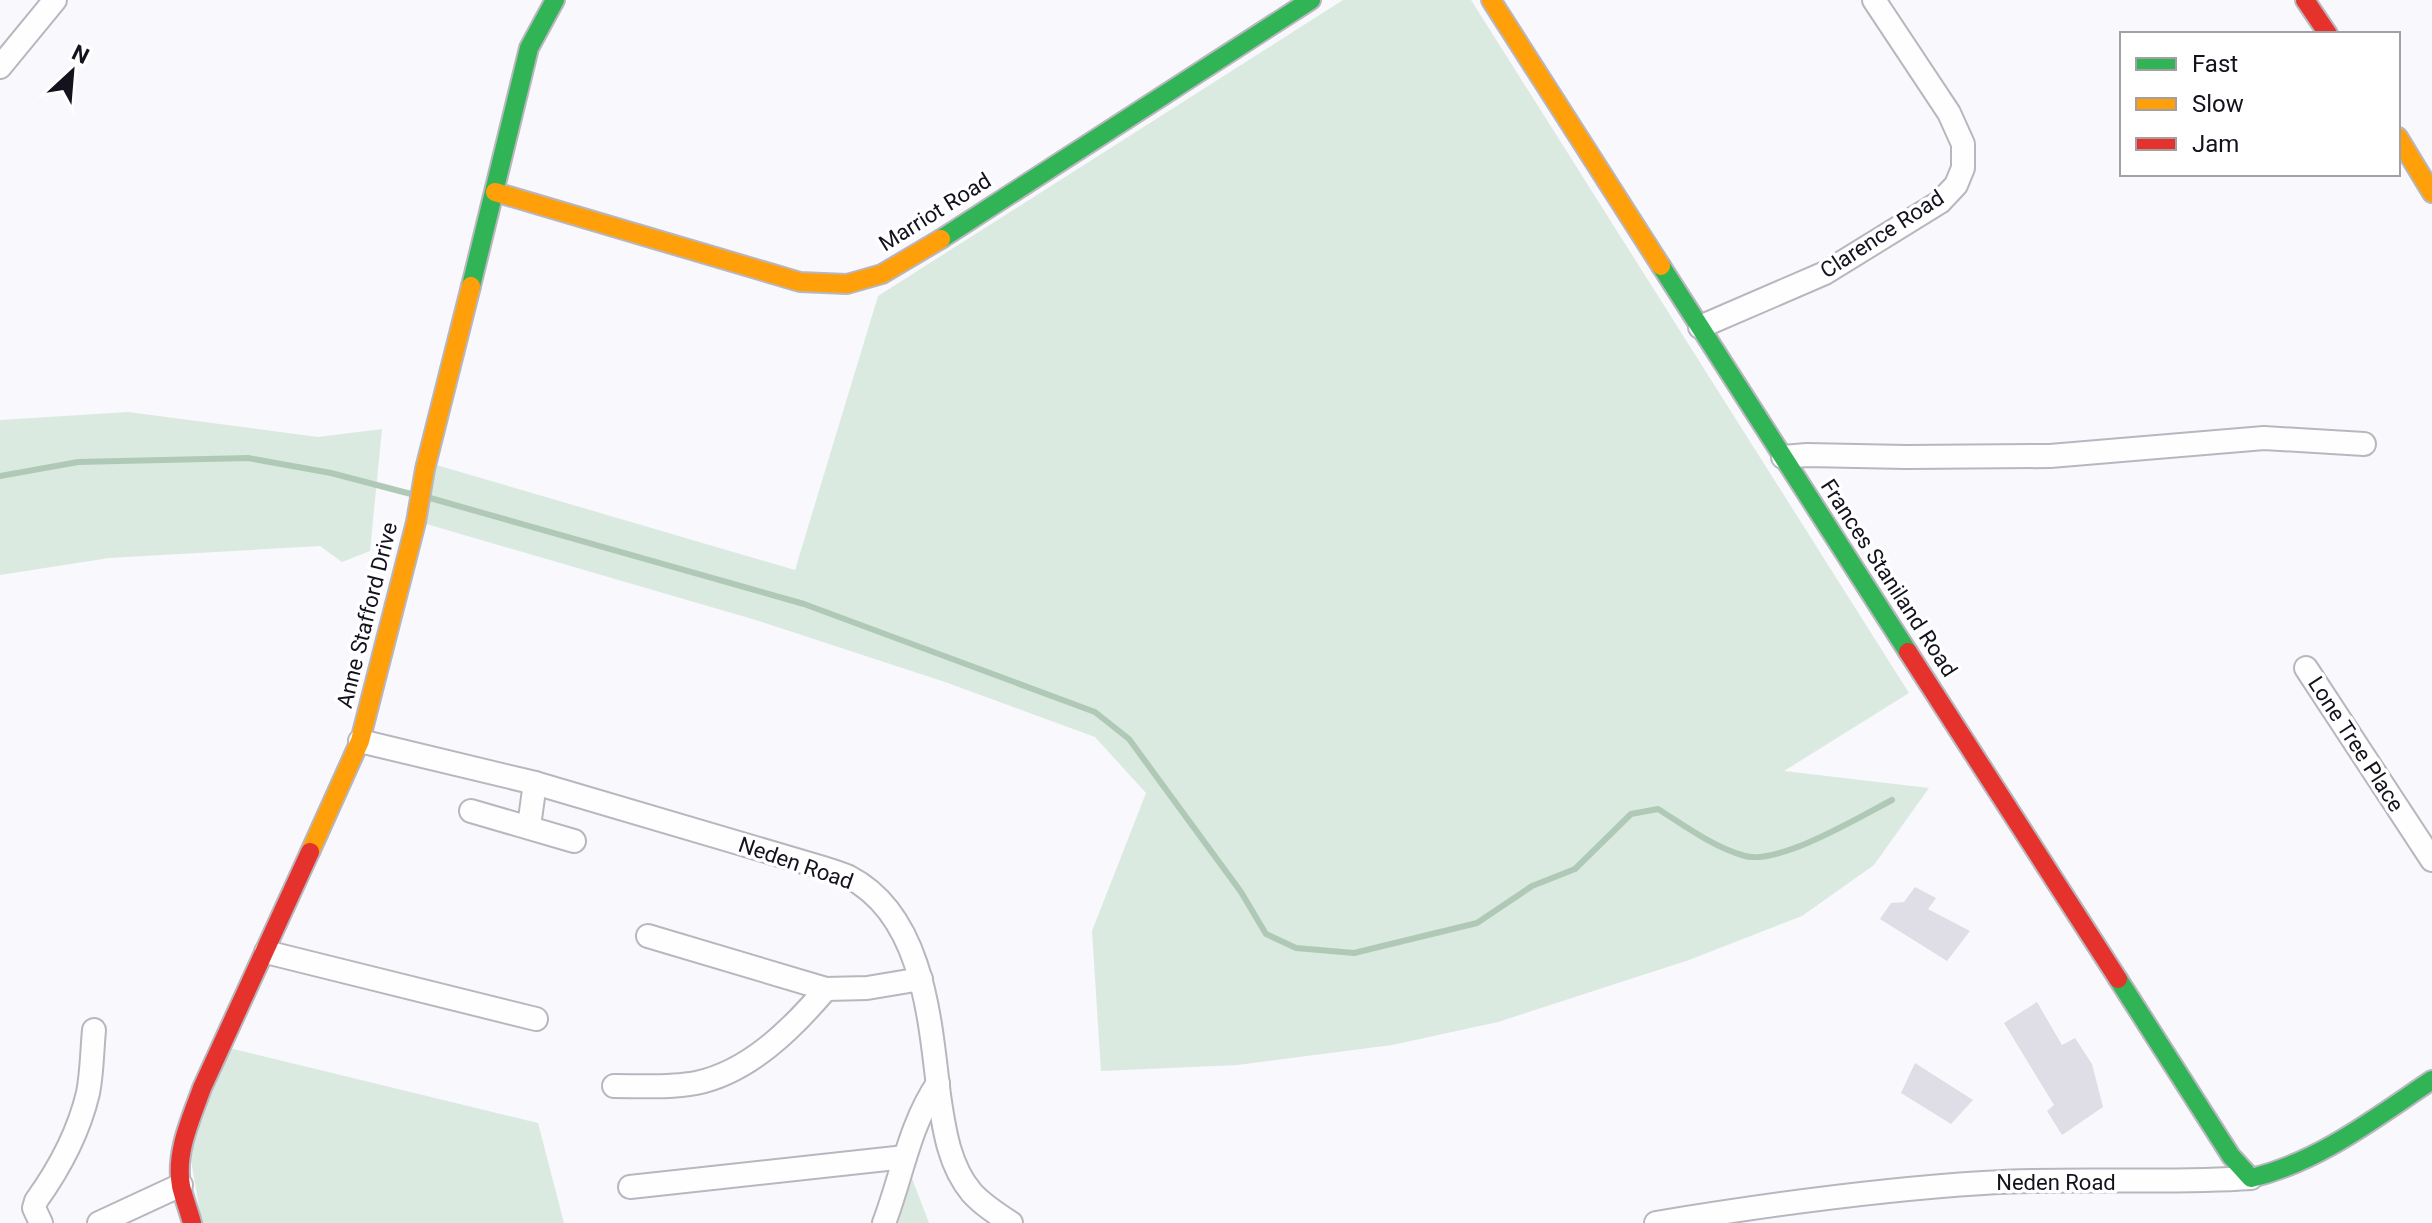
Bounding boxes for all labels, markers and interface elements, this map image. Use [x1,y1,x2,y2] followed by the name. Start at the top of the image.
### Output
[32,32,112,112] north arrow
[2120,32,2400,176] legend
[68,40,93,69] text: N
[2192,50,2238,78] text: Fast
[2192,90,2244,118] text: Slow
[2192,130,2239,158] text: Jam
[874,168,996,256] street label: Marriot Road
[1816,185,1948,283] street label: Clarence Road
[1816,475,1962,681] street label: Frances Staniland Road
[332,520,402,710] street label: Anne Stafford Drive
[2303,672,2409,816] street label: Lone Tree Place
[735,832,857,894] street label: Neden Road
[1996,1170,2116,1195] street label: Neden Road

